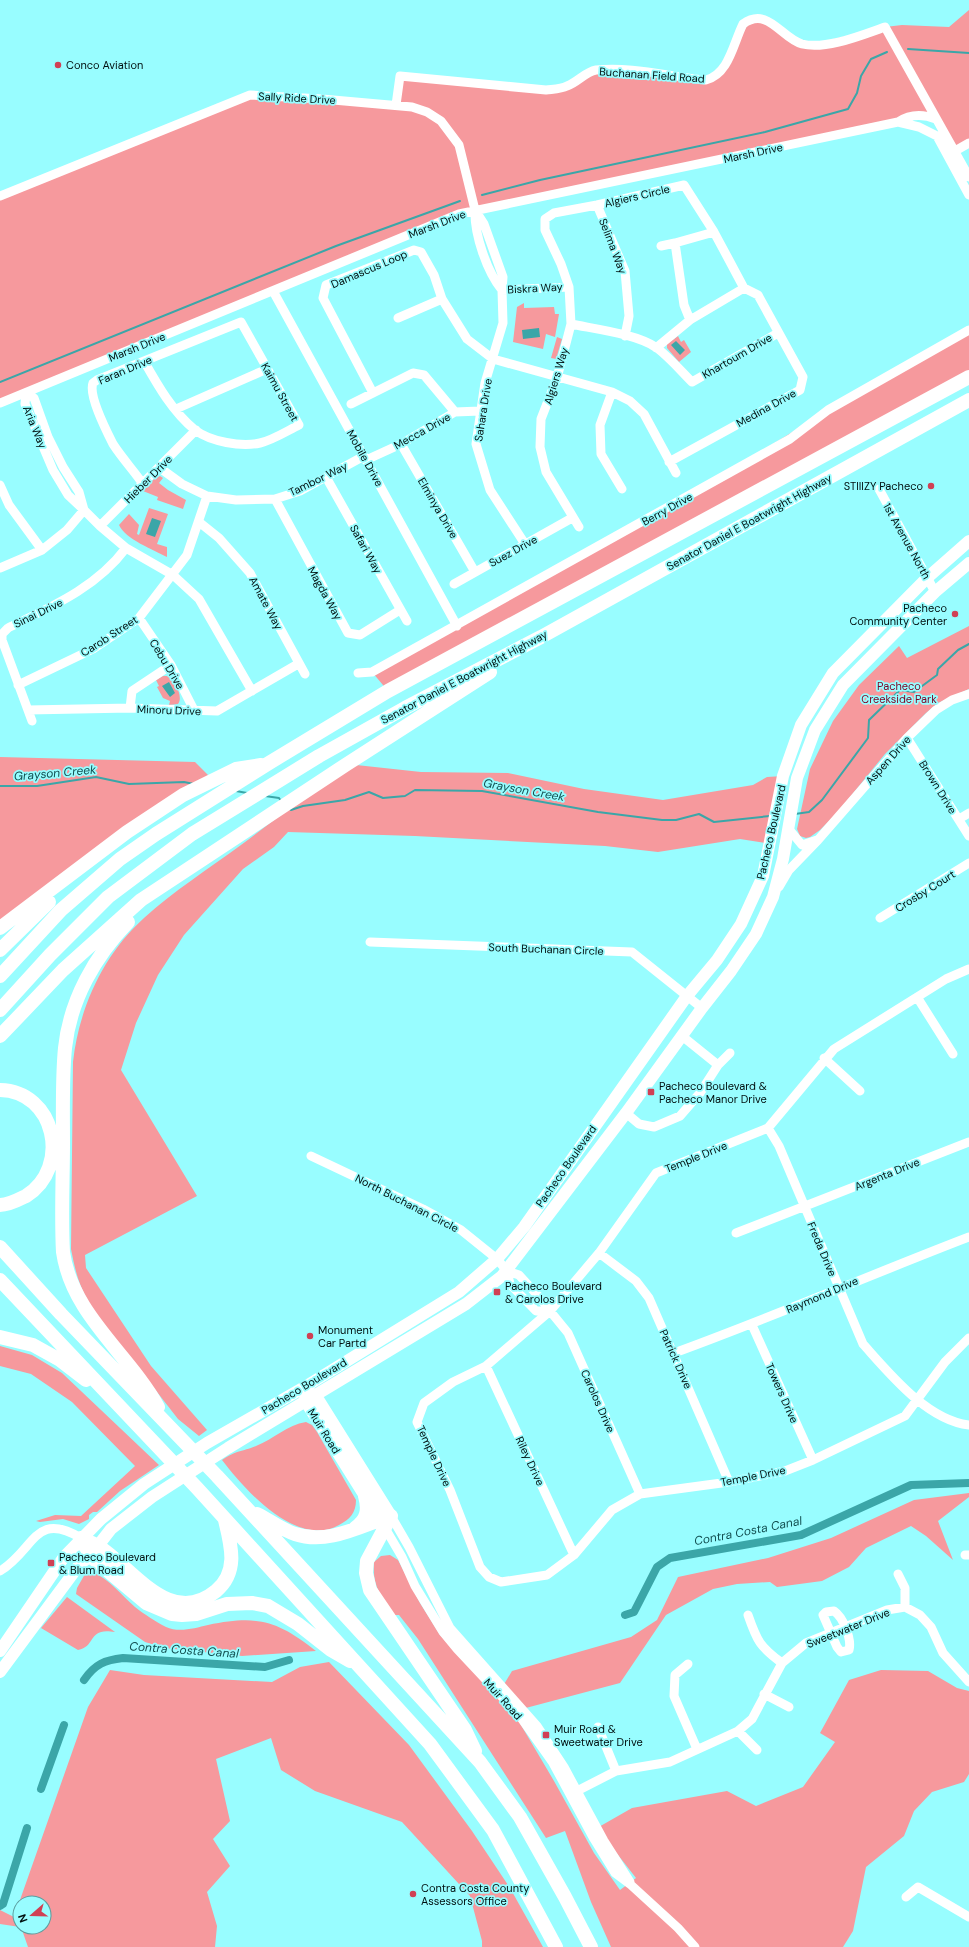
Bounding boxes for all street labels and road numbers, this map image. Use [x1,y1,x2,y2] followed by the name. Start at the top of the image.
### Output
[599,64,705,86] street label: Buchanan Field Road
[258,89,336,107] street label: Sally Ride Drive
[722,140,784,166] street label: Marsh Drive
[603,182,671,210] street label: Algiers Circle
[406,207,468,241] street label: Marsh Drive
[596,216,630,276] street label: Selima Way
[329,247,409,291] street label: Damascus Loop
[507,280,563,296] street label: Biskra Way
[106,329,168,365] street label: Marsh Drive
[699,330,775,382] street label: Khartoum Drive
[541,346,571,406] street label: Algiers Way
[96,352,154,388] street label: Faran Drive
[258,360,302,424] street label: Kaimu Street
[471,377,495,443] street label: Sahara Drive
[734,386,798,430] street label: Medina Drive
[20,404,50,450] street label: Aria Way
[391,410,453,452] street label: Mecca Drive
[344,427,386,489] street label: Mobile Drive
[121,452,175,506] street label: Hieber Drive
[286,459,350,499] street label: Tambor Way
[664,471,834,573] street label: Senator Daniel E Boatwright Highway
[415,475,461,541] street label: Elminya Drive
[639,489,695,529] street label: Berry Drive
[880,500,934,582] street label: 1st Avenue North
[347,522,385,576] street label: Safari Way
[486,532,540,570] street label: Suez Drive
[305,564,345,622] street label: Magda Way
[246,574,286,632] street label: Amate Way
[11,595,65,631] street label: Sinai Drive
[78,612,140,660] street label: Carob Street
[378,627,550,727] street label: Senator Daniel E Boatwright Highway
[146,636,188,692] street label: Cebu Drive
[137,702,201,718] street label: Minoru Drive
[862,733,914,787] street label: Aspen Drive
[916,758,960,816] street label: Brown Drive
[753,783,789,881] street label: Pacheco Boulevard
[892,867,958,915] street label: Crosby Court
[488,940,604,958] street label: South Buchanan Circle
[532,1122,600,1210] street label: Pacheco Boulevard
[663,1138,729,1176] street label: Temple Drive
[852,1155,922,1193] street label: Argenta Drive
[353,1171,461,1235] street label: North Buchanan Circle
[804,1220,840,1278] street label: Freda Drive
[784,1274,860,1316] street label: Raymond Drive
[657,1327,695,1391] street label: Patrick Drive
[259,1355,349,1417] street label: Pacheco Boulevard
[762,1361,802,1425] street label: Towers Drive
[578,1367,618,1435] street label: Carolos Drive
[305,1406,343,1456] street label: Muir Road
[414,1423,454,1489] street label: Temple Drive
[513,1434,547,1488] street label: Riley Drive
[719,1463,787,1489] street label: Temple Drive
[804,1605,892,1651] street label: Sweetwater Drive
[481,1675,525,1723] street label: Muir Road

